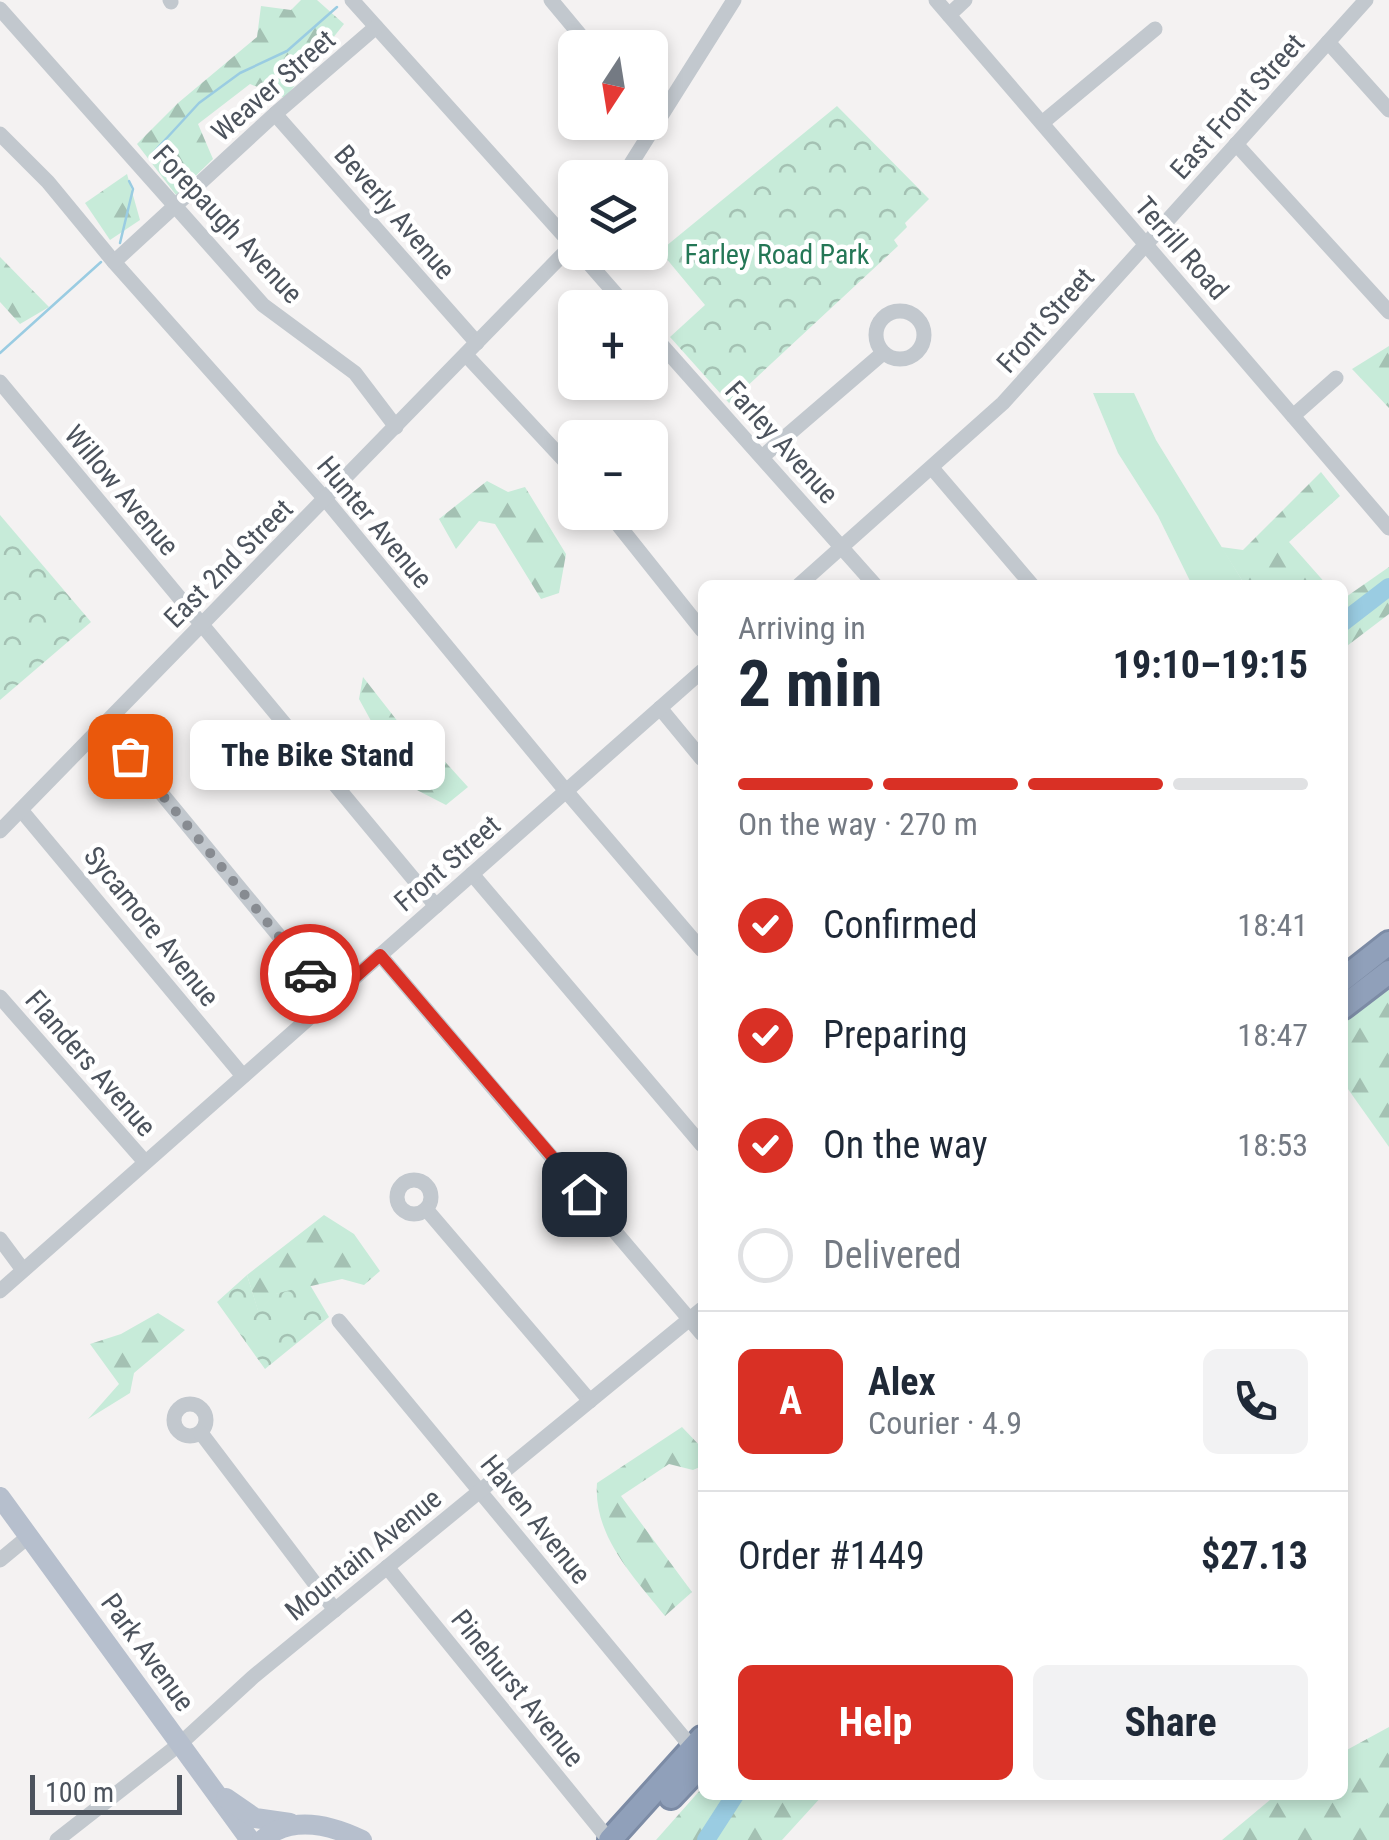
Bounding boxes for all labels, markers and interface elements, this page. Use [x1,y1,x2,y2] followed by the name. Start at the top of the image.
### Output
[205,23,342,148] street label: Weaver Street
[1164,27,1311,186] street label: East Front Street
[558,30,668,140] north arrow
[558,30,668,530] map controls
[146,139,309,310] street label: Forepaugh Avenue
[327,139,462,286] street label: Beverly Avenue
[558,160,668,270] button: layers
[1128,190,1235,306] street label: Terrill Road
[685,238,870,271] park label: Farley Road Park
[990,261,1101,379] street label: Front Street
[558,290,668,400] button: +
[718,374,845,510] street label: Farley Avenue
[58,418,186,562] street label: Willow Avenue
[558,420,668,530] button: −
[310,450,439,595] street label: Hunter Avenue
[157,492,299,634] street label: East 2nd Street
[738,609,866,647] text: Arriving in
[1113,643,1308,687] text: 19:10–19:15
[738,646,882,722] text: 2 min
[88,714,173,799] pin
[190,721,445,791] callout: The Bike Stand
[103,729,158,784] icon: bag
[221,736,414,774] text: The Bike Stand
[738,805,978,843] text: On the way · 270 m
[388,809,507,918] street label: Front Street
[77,840,226,1013] street label: Sycamore Avenue
[738,898,793,953] icon: check
[823,903,978,947] text: Confirmed
[1237,906,1308,944] text: 18:41
[260,924,360,1024] courier
[283,947,338,1002] icon: car
[18,984,163,1143] street label: Flanders Avenue
[738,1008,793,1063] icon: check
[823,1013,968,1057] text: Preparing
[1237,1016,1308,1054] text: 18:47
[738,1118,793,1173] icon: check
[823,1123,988,1167] text: On the way
[1237,1126,1308,1164] text: 18:53
[542,1152,627,1237] pin
[557,1167,612,1222] icon: home
[823,1233,962,1277] text: Delivered
[1203,1349,1308,1454] button: phone
[868,1360,936,1404] text: Alex
[779,1379,802,1423] text: A
[868,1404,1022,1442] text: Courier · 4.9
[474,1448,598,1590] street label: Haven Avenue
[279,1481,448,1627] street label: Mountain Avenue
[738,1534,925,1578] text: Order #1449
[1201,1534,1308,1578] text: $27.13
[94,1587,201,1717] street label: Park Avenue
[444,1603,591,1773] street label: Pinehurst Avenue
[738,1665,1013,1780] button: Help
[1033,1665,1308,1780] button: Share
[30,1770,182,1814] scale bar
[45,1776,114,1809] text: 100 m

